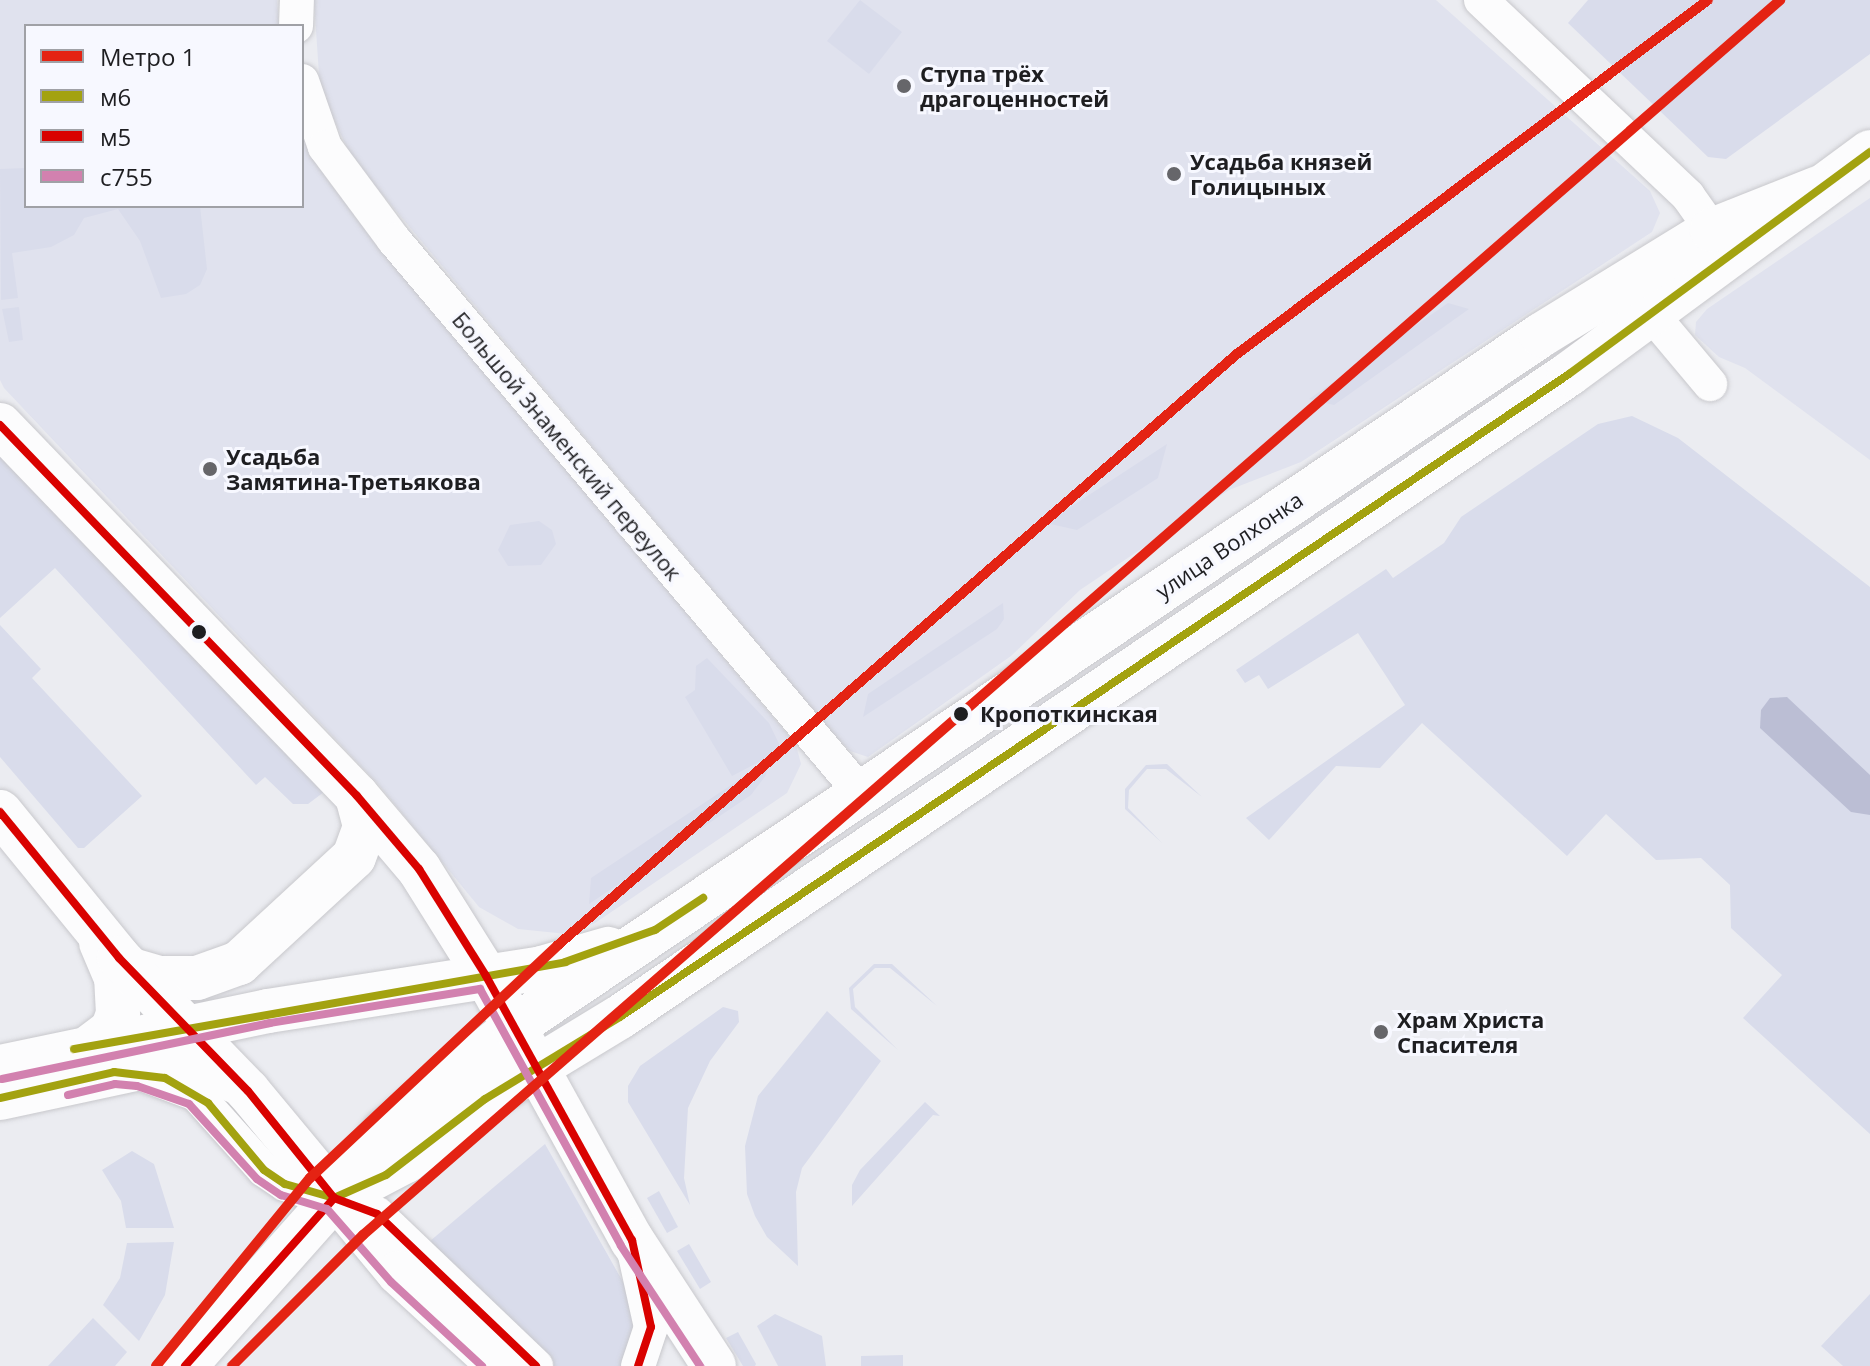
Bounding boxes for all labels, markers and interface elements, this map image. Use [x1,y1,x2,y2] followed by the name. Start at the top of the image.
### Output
[24,24,304,208] legend
[100,40,195,73] text: Метро 1
[920,60,1109,112] place label: Ступа трёх драгоценностей
[895,77,913,95] marker: Ступа трёх драгоценностей
[100,80,131,113] text: м6
[100,120,131,153] text: м5
[1190,148,1372,200] place label: Усадьба князей Голицыных
[100,160,153,193] text: с755
[1165,165,1183,183] marker: Усадьба князей Голицыных
[447,307,687,585] street label: Большой Знаменский переулок
[226,443,481,494] place label: Усадьба Замятина-Третьякова
[201,460,219,478] marker: Усадьба Замятина-Третьякова
[1150,486,1308,604] street label: улица Волхонка
[191,624,207,640] unlabelled marker
[980,701,1158,727] place label: Кропоткинская
[949,702,973,726] marker: Кропоткинская
[1397,1006,1544,1058] place label: Храм Христа Спасителя
[1372,1023,1390,1041] marker: Храм Христа Спасителя

